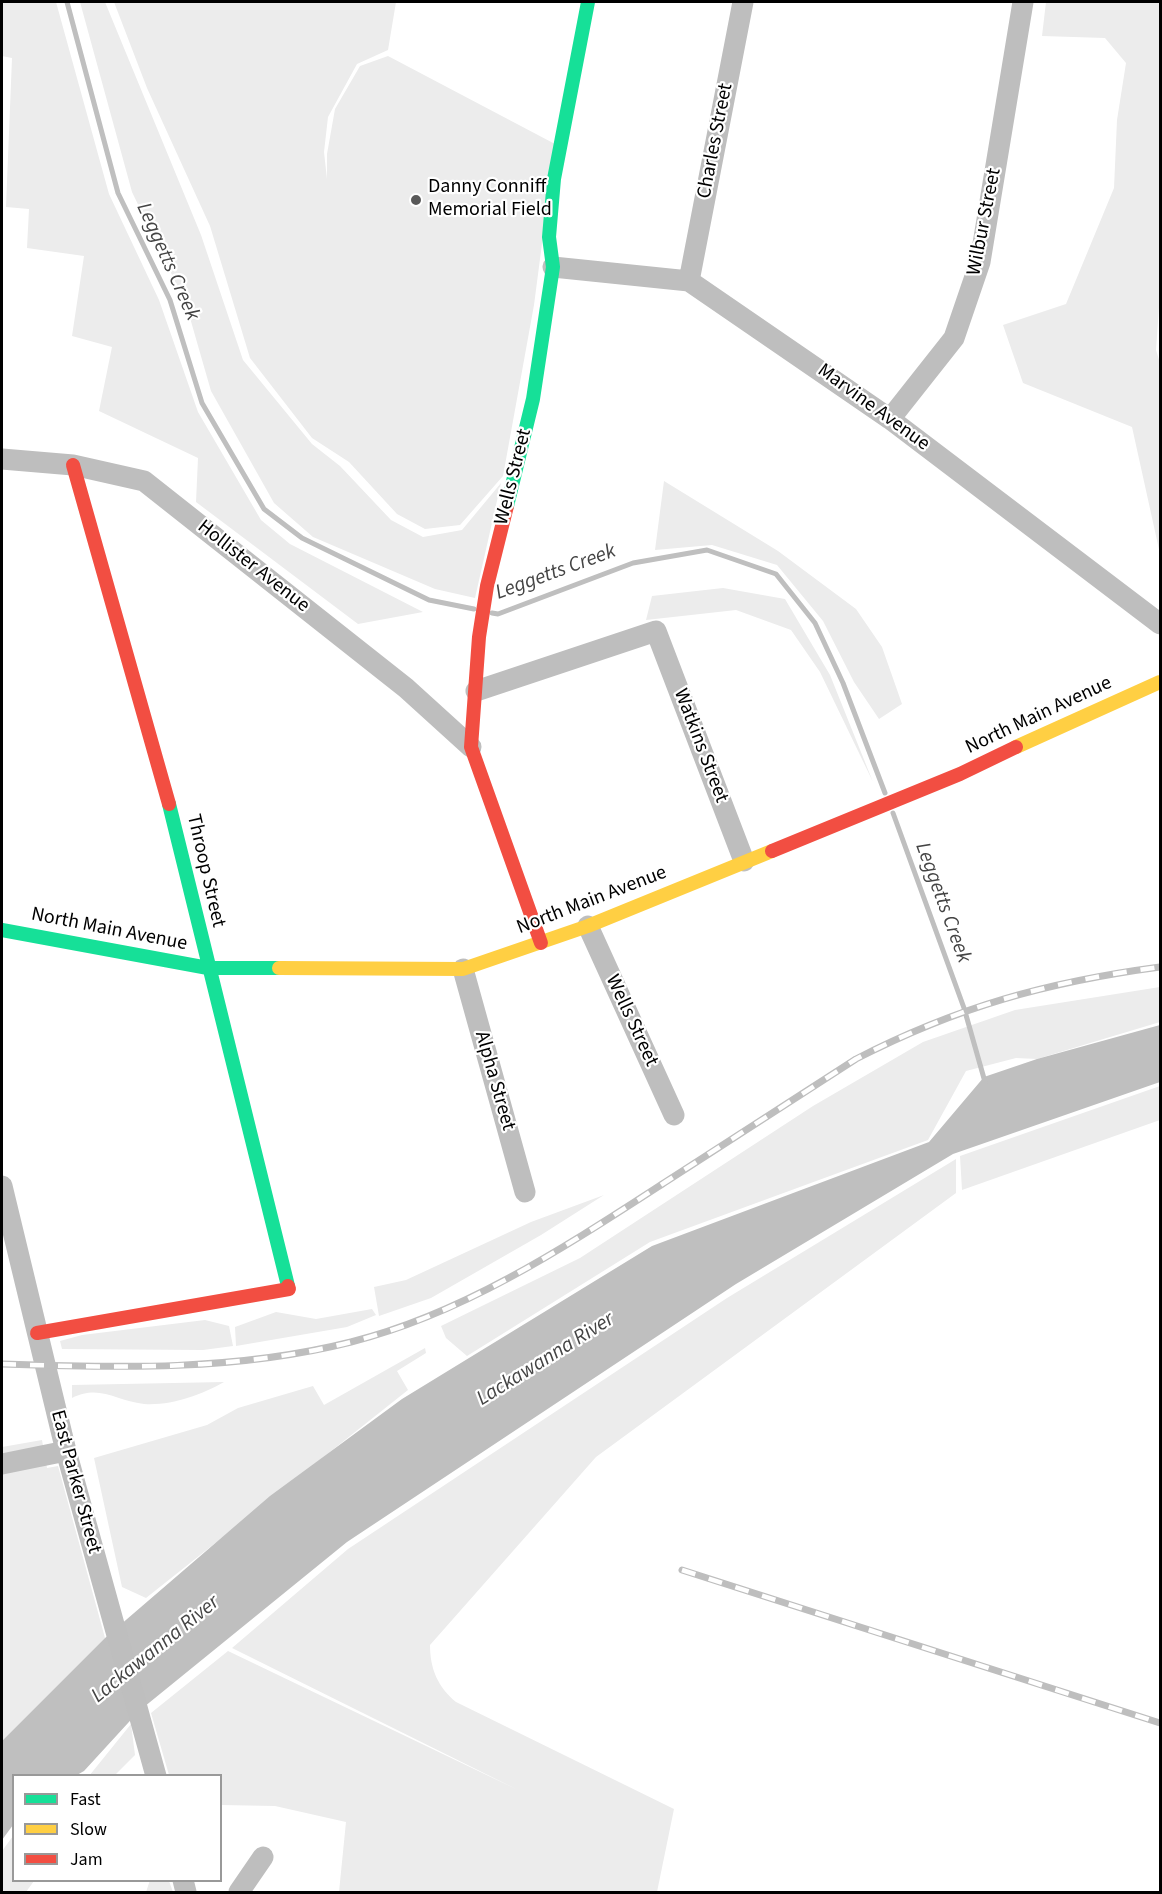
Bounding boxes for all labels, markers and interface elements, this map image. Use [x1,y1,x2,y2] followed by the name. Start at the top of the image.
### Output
[693,81,739,201] street label: Charles Street
[963,166,1007,278] street label: Wilbur Street
[428,176,552,223] place label: Danny Conniff Memorial Field
[409,193,423,207] marker: Danny Conniff Memorial Field
[130,199,204,325] water label: Leggetts Creek
[812,359,934,457] street label: Marvine Avenue
[490,426,538,528] street label: Wells Street
[192,516,314,618] street label: Hollister Avenue
[492,540,620,606] water label: Leggetts Creek
[962,672,1116,760] street label: North Main Avenue
[667,686,733,806] street label: Watkins Street
[180,812,230,930] street label: Throop Street
[909,839,975,967] water label: Leggetts Creek
[514,861,670,941] street label: North Main Avenue
[29,903,189,957] street label: North Main Avenue
[599,971,663,1071] street label: Wells Street
[468,1029,520,1133] street label: Alpha Street
[473,1308,619,1412] water label: Lackawanna River
[44,1408,106,1556] street label: East Parker Street
[87,1591,225,1709] water label: Lackawanna River
[12,1774,222,1882] legend
[70,1787,101,1812] text: Fast
[70,1817,107,1842] text: Slow
[70,1847,103,1872] text: Jam

